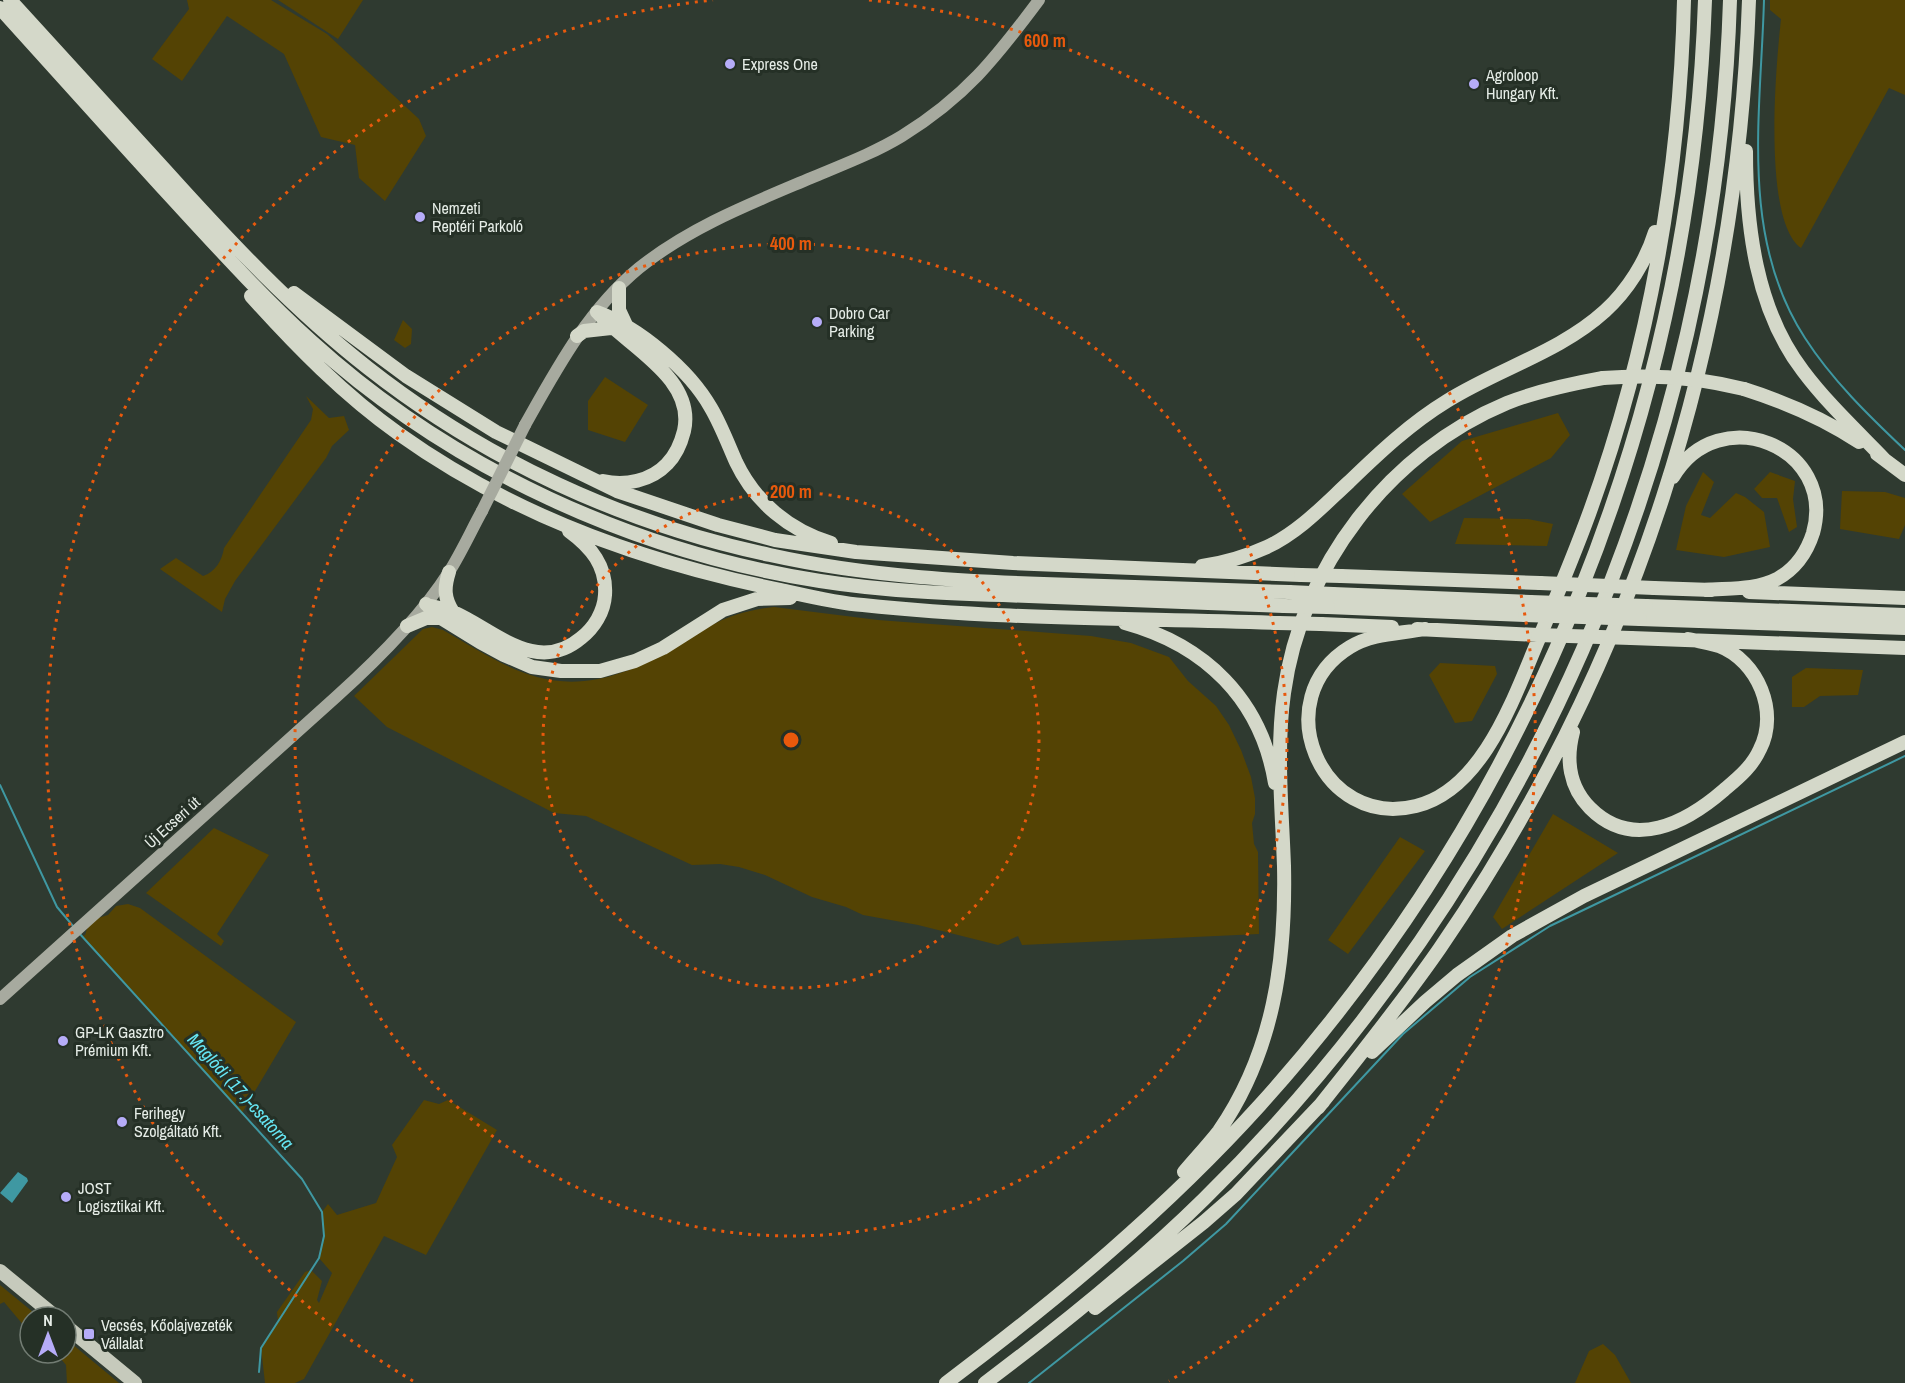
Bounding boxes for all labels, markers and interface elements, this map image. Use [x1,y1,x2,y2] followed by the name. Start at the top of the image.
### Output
[1024,28,1066,53] text: 600 m
[742,53,818,75] place label: Express One
[723,57,737,71] marker: Express One
[1485,64,1559,104] place label: Agroloop Hungary Kft.
[1467,77,1481,91] marker: Agroloop Hungary Kft.
[432,197,523,237] place label: Nemzeti Reptéri Parkoló
[413,210,427,224] marker: Nemzeti Reptéri Parkoló
[770,231,812,256] text: 400 m
[829,302,890,342] place label: Dobro Car Parking
[810,315,824,329] marker: Dobro Car Parking
[770,479,812,504] text: 200 m
[781,730,801,750] centre of rings
[139,791,205,853] street label: Új Ecseri út
[75,1021,164,1061] place label: GP-LK Gasztro Prémium Kft.
[182,1027,300,1155] water label: Maglódi (17.)-csatorna
[56,1034,70,1048] marker: GP-LK Gasztro Prémium Kft.
[134,1102,222,1142] place label: Ferihegy Szolgáltató Kft.
[115,1115,129,1129] marker: Ferihegy Szolgáltató Kft.
[78,1177,165,1217] place label: JOST Logisztikai Kft.
[59,1190,73,1204] marker: JOST Logisztikai Kft.
[18,1305,78,1365] north arrow
[43,1309,53,1331] text: N
[101,1314,233,1354] place label: Vecsés, Kőolajvezeték Vállalat
[82,1327,96,1341] marker: Vecsés, Kőolajvezeték Vállalat

